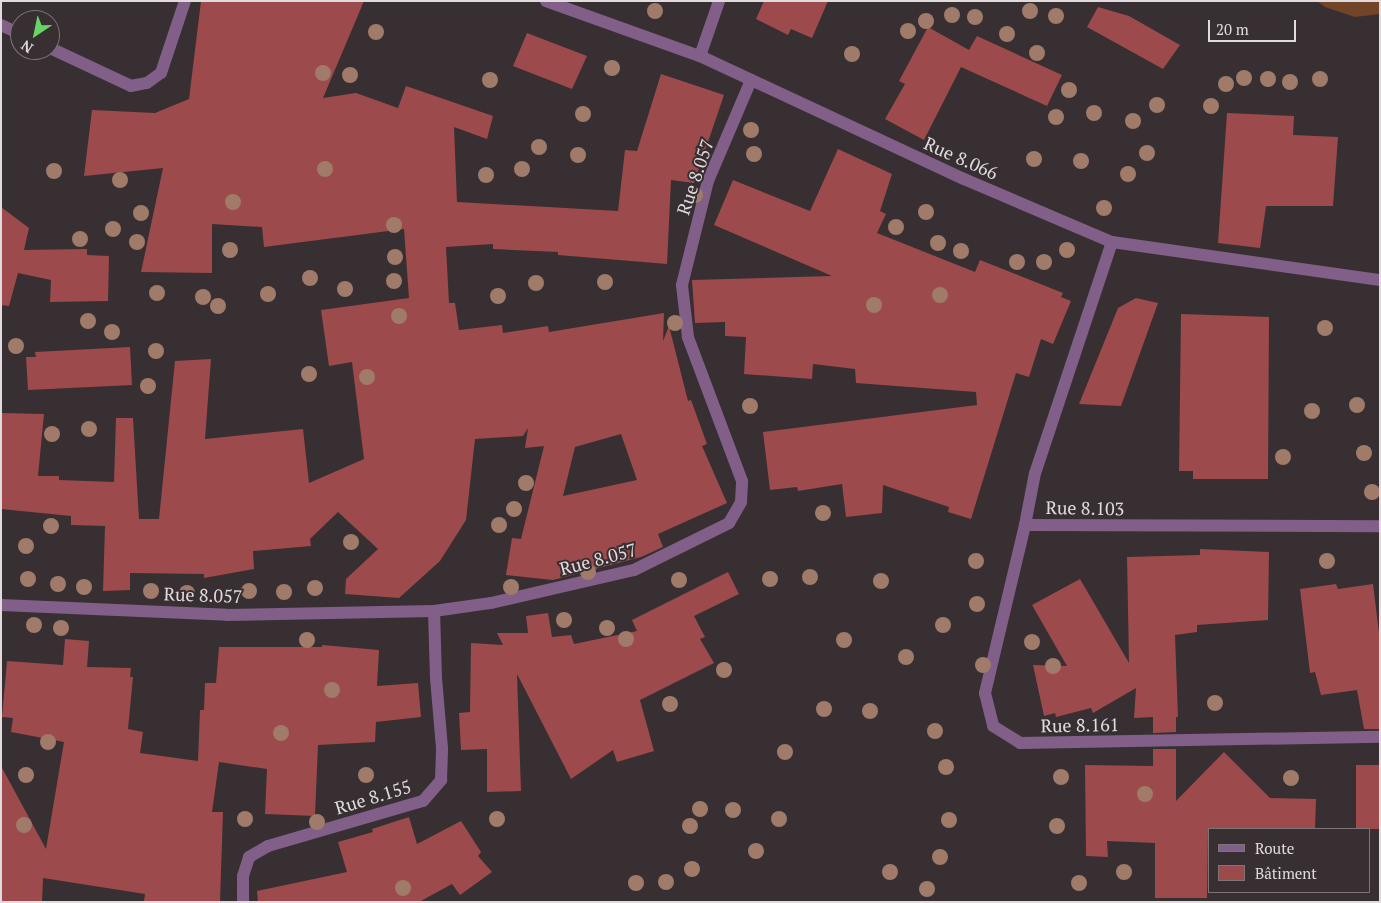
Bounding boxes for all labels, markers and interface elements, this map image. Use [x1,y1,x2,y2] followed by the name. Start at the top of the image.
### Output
[10,10,60,60] north arrow
[1211,10,1298,42] scale bar
[1216,19,1249,39] text: 20 m
[17,36,37,58] text: N
[921,132,1001,184] street label: Rue 8.066
[672,136,718,218] street label: Rue 8.057
[1046,497,1124,519] street label: Rue 8.103
[557,538,639,580] street label: Rue 8.057
[163,583,243,607] street label: Rue 8.057
[1041,714,1119,736] street label: Rue 8.161
[332,775,414,819] street label: Rue 8.155
[1208,828,1371,893] legend
[1255,838,1294,858] text: Route
[1255,863,1317,883] text: Bâtiment

